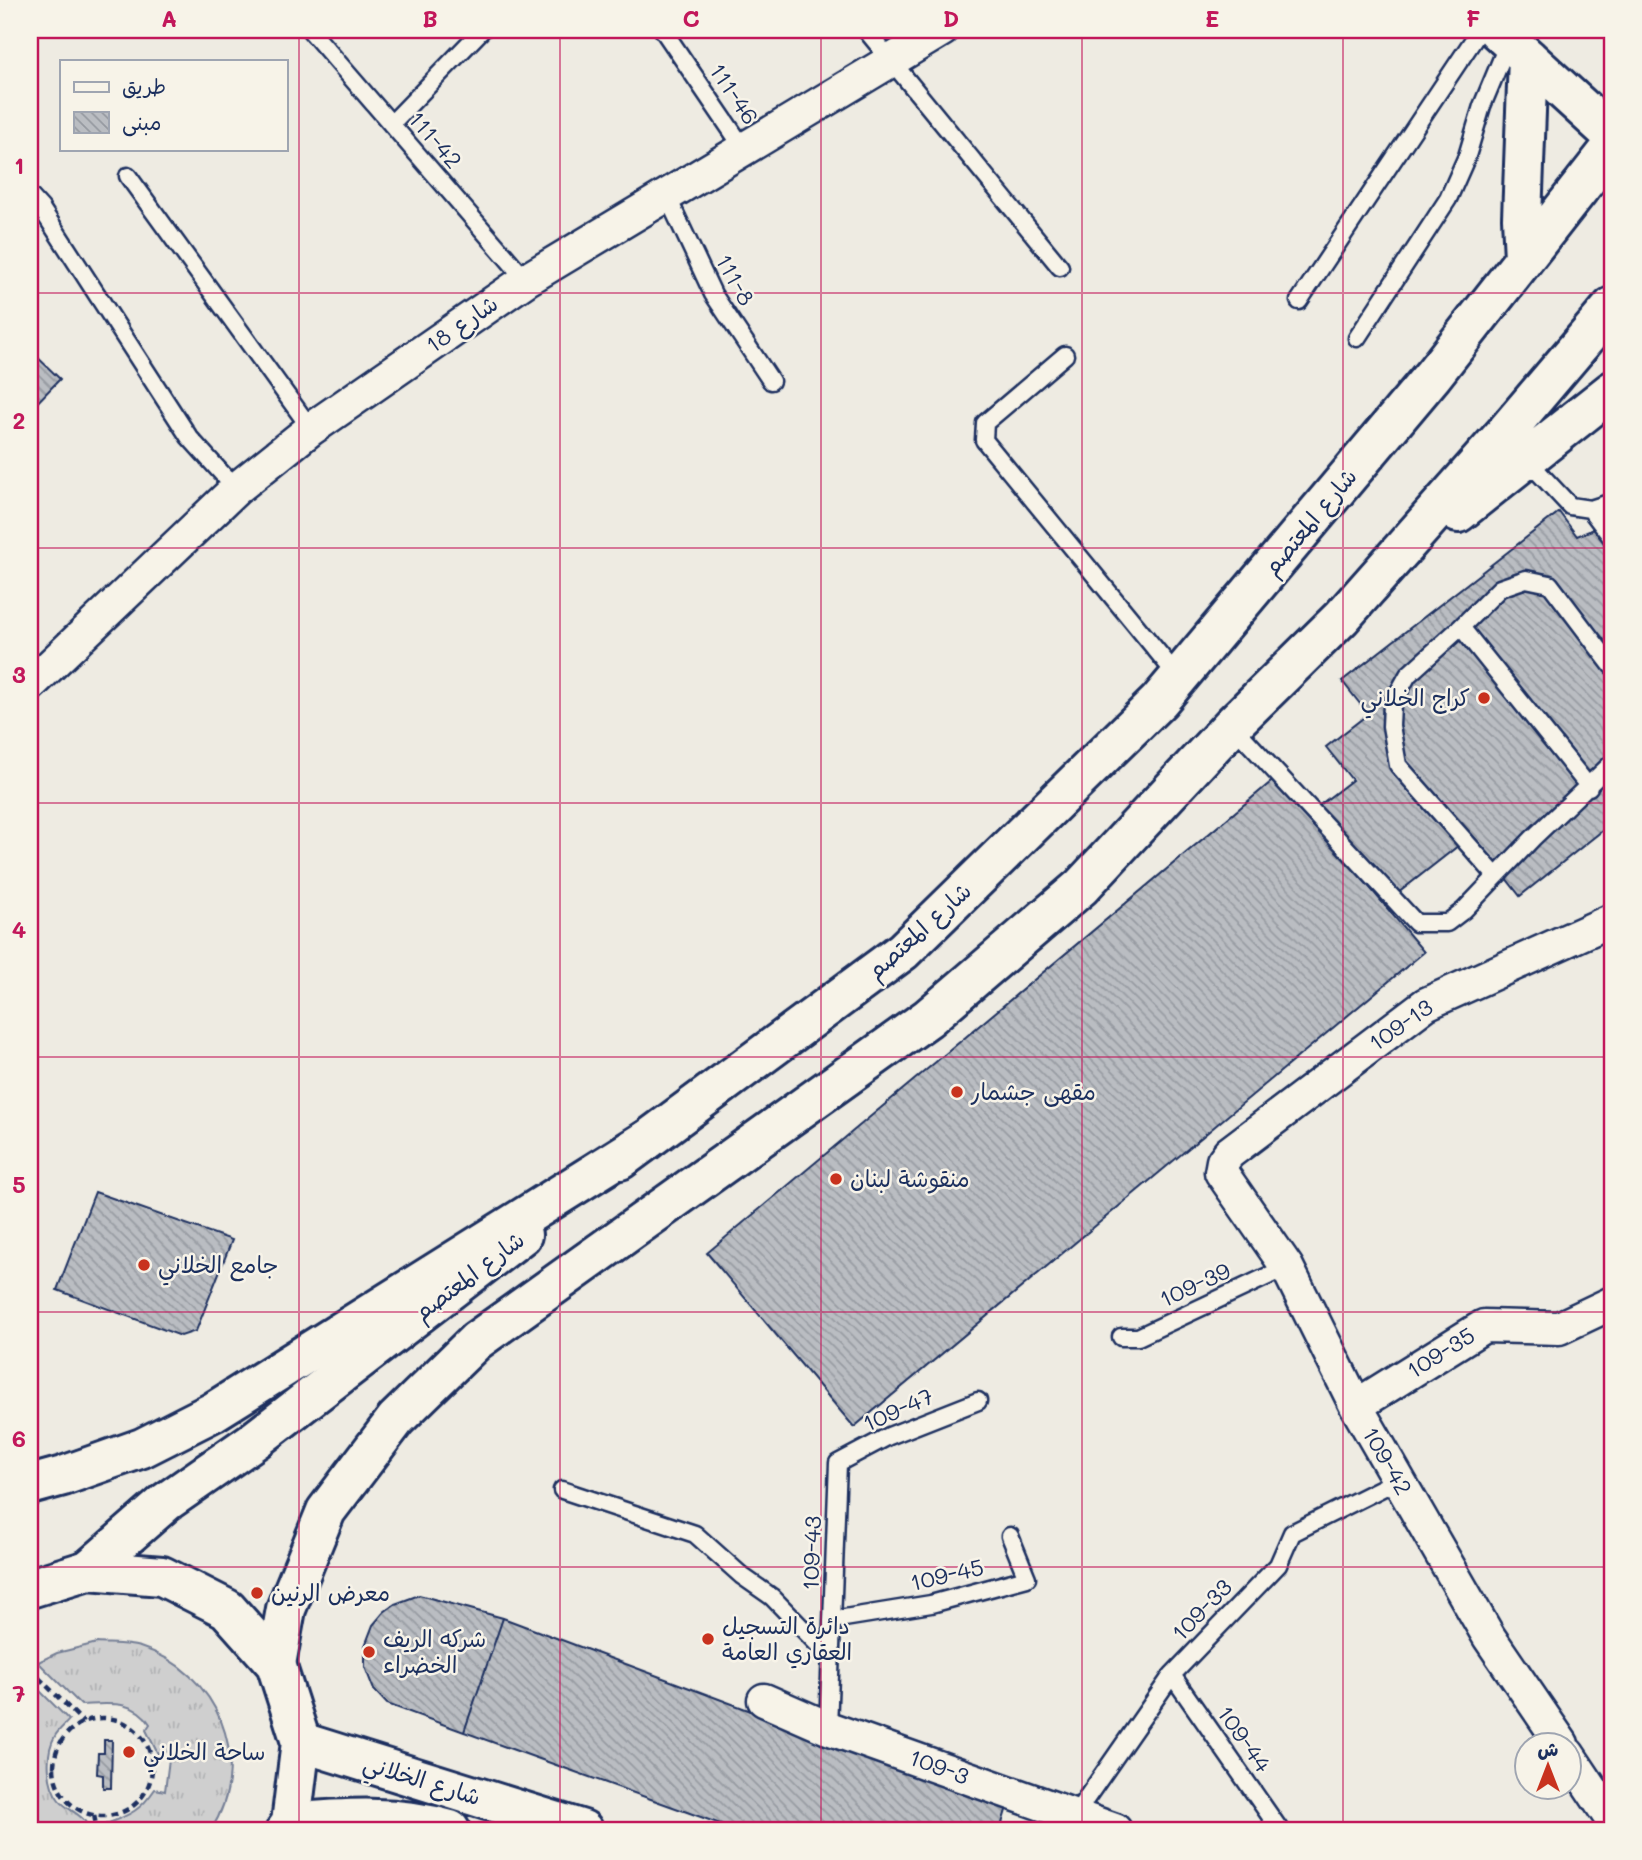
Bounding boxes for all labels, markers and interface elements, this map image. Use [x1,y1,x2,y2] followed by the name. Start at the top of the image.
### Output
[161,3,177,33] text: A
[422,3,438,33] text: B
[682,3,700,33] text: C
[943,3,959,33] text: D
[1205,3,1219,33] text: E
[1466,3,1480,33] text: F
[703,57,766,130] street label: 111-46
[60,60,287,150] legend
[122,72,166,99] text: طريق
[402,104,469,174] street label: 111-42
[122,108,161,137] text: مبنى
[14,150,24,180] text: 1
[710,248,762,311] street label: 111-8
[420,288,504,360] street label: شارع 18
[13,405,25,435] text: 2
[1256,462,1366,584] street label: شارع المعتصم
[12,659,26,689] text: 3
[1361,682,1470,719] place label: كراج الخلاني
[1476,690,1492,706] marker: كراج الخلاني
[860,875,980,988] street label: شارع المعتصم
[12,914,26,944] text: 4
[1363,991,1438,1057] street label: 109-13
[970,1076,1096,1107] place label: مقهى جشمار
[949,1084,965,1100] marker: مقهى جشمار
[850,1163,970,1194] place label: منقوشة لبنان
[12,1169,26,1199] text: 5
[828,1171,844,1187] marker: منقوشة لبنان
[407,1224,532,1330] street label: شارع المعتصم
[158,1249,278,1286] place label: جامع الخلاني
[1154,1255,1235,1314] street label: 109-39
[136,1257,152,1273] marker: جامع الخلاني
[1401,1320,1480,1385] street label: 109-35
[858,1380,938,1438] street label: 109-47
[1356,1421,1419,1500] street label: 109-42
[12,1423,26,1453] text: 6
[795,1515,827,1591] street label: 109-43
[907,1551,987,1597] street label: 109-45
[1165,1572,1238,1647] street label: 109-33
[271,1577,390,1607] place label: معرض الرنين
[249,1585,265,1601] marker: معرض الرنين
[722,1610,852,1669] place label: دائرة التسجيل العقاري العامة
[383,1623,486,1679] place label: شركه الريف الخضراء
[700,1631,716,1647] marker: دائرة التسجيل العقاري العامة
[361,1644,377,1660] marker: شركه الريف الخضراء
[13,1678,26,1708] text: 7
[1211,1699,1279,1778] street label: 109-44
[1512,1730,1582,1800] north arrow
[143,1736,266,1773] place label: ساحة الخلاني
[1538,1736,1559,1761] text: ش
[905,1741,973,1791] street label: 109-3
[121,1744,137,1760] marker: ساحة الخلاني
[358,1747,485,1818] street label: شارع الخلاني

